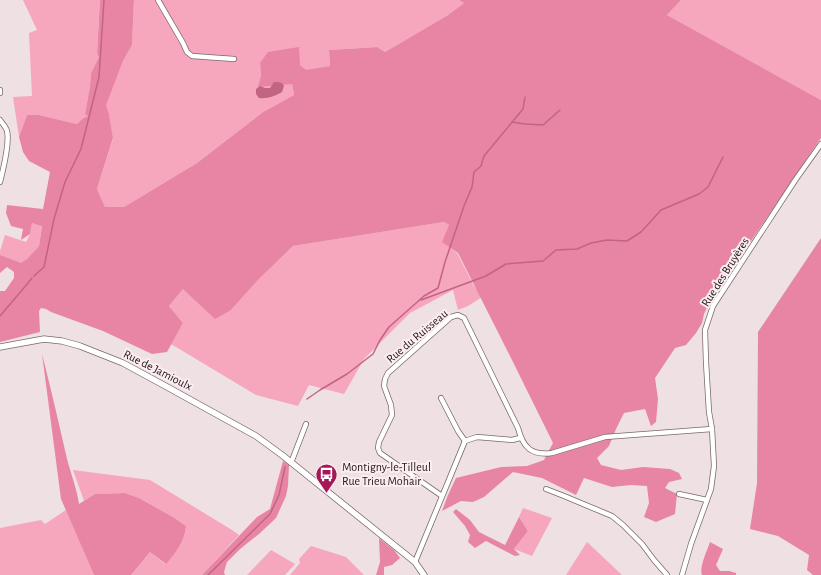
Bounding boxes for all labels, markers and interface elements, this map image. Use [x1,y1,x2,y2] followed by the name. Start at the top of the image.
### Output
[699,235,752,309] street label: Rue des Bruyères
[384,307,450,365] street label: Rue du Ruisseau
[122,348,194,392] street label: Rue de Jamioulx
[313,461,339,494] bus stop icon: Montigny-le-Tilleul Rue Trieu Mohair
[342,461,431,487] place label: Montigny-le-Tilleul Rue Trieu Mohair

